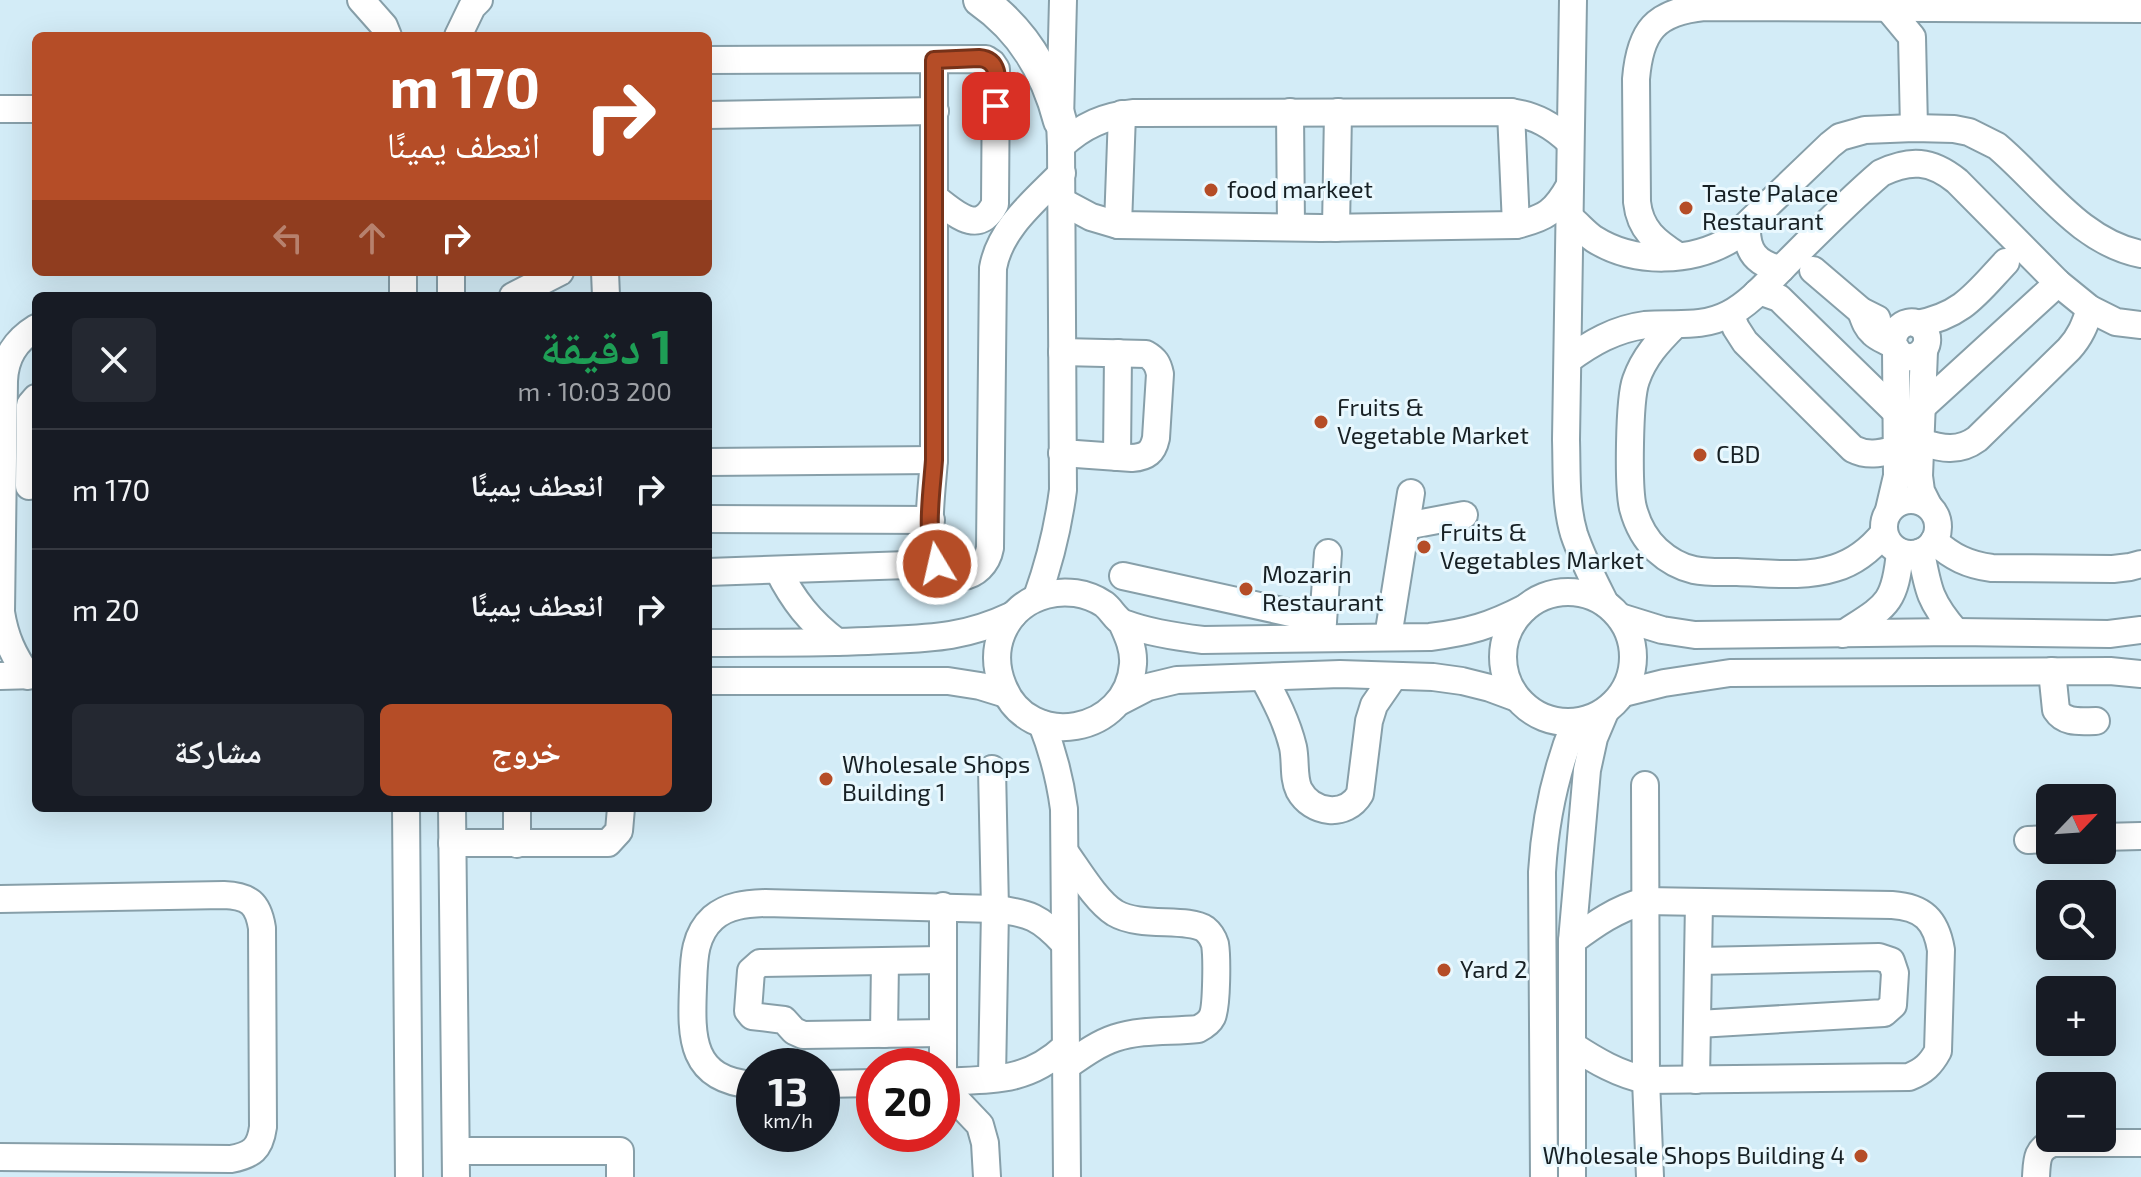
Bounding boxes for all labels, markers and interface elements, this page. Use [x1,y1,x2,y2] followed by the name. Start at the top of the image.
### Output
[389,52,540,119] text: 170 m
[568,64,672,168] icon: right
[962,72,1030,140] pin
[974,84,1018,128] icon: arrive
[387,122,540,165] text: انعطف يمينًا
[1227,174,1373,203] place label: food markeet
[1702,178,1838,235] place label: Taste Palace Restaurant
[1202,181,1220,199] marker: food markeet
[1677,199,1695,217] marker: Taste Palace Restaurant
[266,216,310,260] icon: left
[350,216,394,260] icon: ahead
[434,216,478,260] icon: right
[540,316,672,374] text: 1 دقيقة
[72,318,156,402] button: close
[517,375,672,406] text: 200 m · 10:03
[1337,392,1529,449] place label: Fruits & Vegetable Market
[1312,413,1330,431] marker: Fruits & Vegetable Market
[1716,439,1761,468] place label: CBD
[1691,446,1709,464] marker: CBD
[470,466,604,502] text: انعطف يمينًا
[628,467,672,511] icon: right
[72,471,150,507] text: 170 m
[1440,517,1644,574] place label: Fruits & Vegetables Market
[895,522,979,606] position arrow
[1415,538,1433,556] marker: Fruits & Vegetables Market
[1262,559,1384,616] place label: Mozarin Restaurant
[1237,580,1255,598] marker: Mozarin Restaurant
[470,586,604,622] text: انعطف يمينًا
[628,587,672,631] icon: right
[72,591,140,627] text: 20 m
[72,704,364,796] button: مشاركة
[380,704,672,796] button: خروج
[842,749,1030,806] place label: Wholesale Shops Building 1
[817,770,835,788] marker: Wholesale Shops Building 1
[2036,784,2116,864] north arrow
[2036,784,2116,1152] map controls
[2036,880,2116,960] button: search
[1460,954,1527,983] place label: Yard 2
[1435,961,1453,979] marker: Yard 2
[2036,976,2116,1056] button: +
[856,1048,960,1152] speed limit sign: 20
[768,1066,808,1114] text: 13
[2036,1072,2116,1152] button: −
[763,1108,813,1132] text: km/h
[1543,1140,1845,1169] place label: Wholesale Shops Building 4
[1852,1147,1870,1165] marker: Wholesale Shops Building 4

